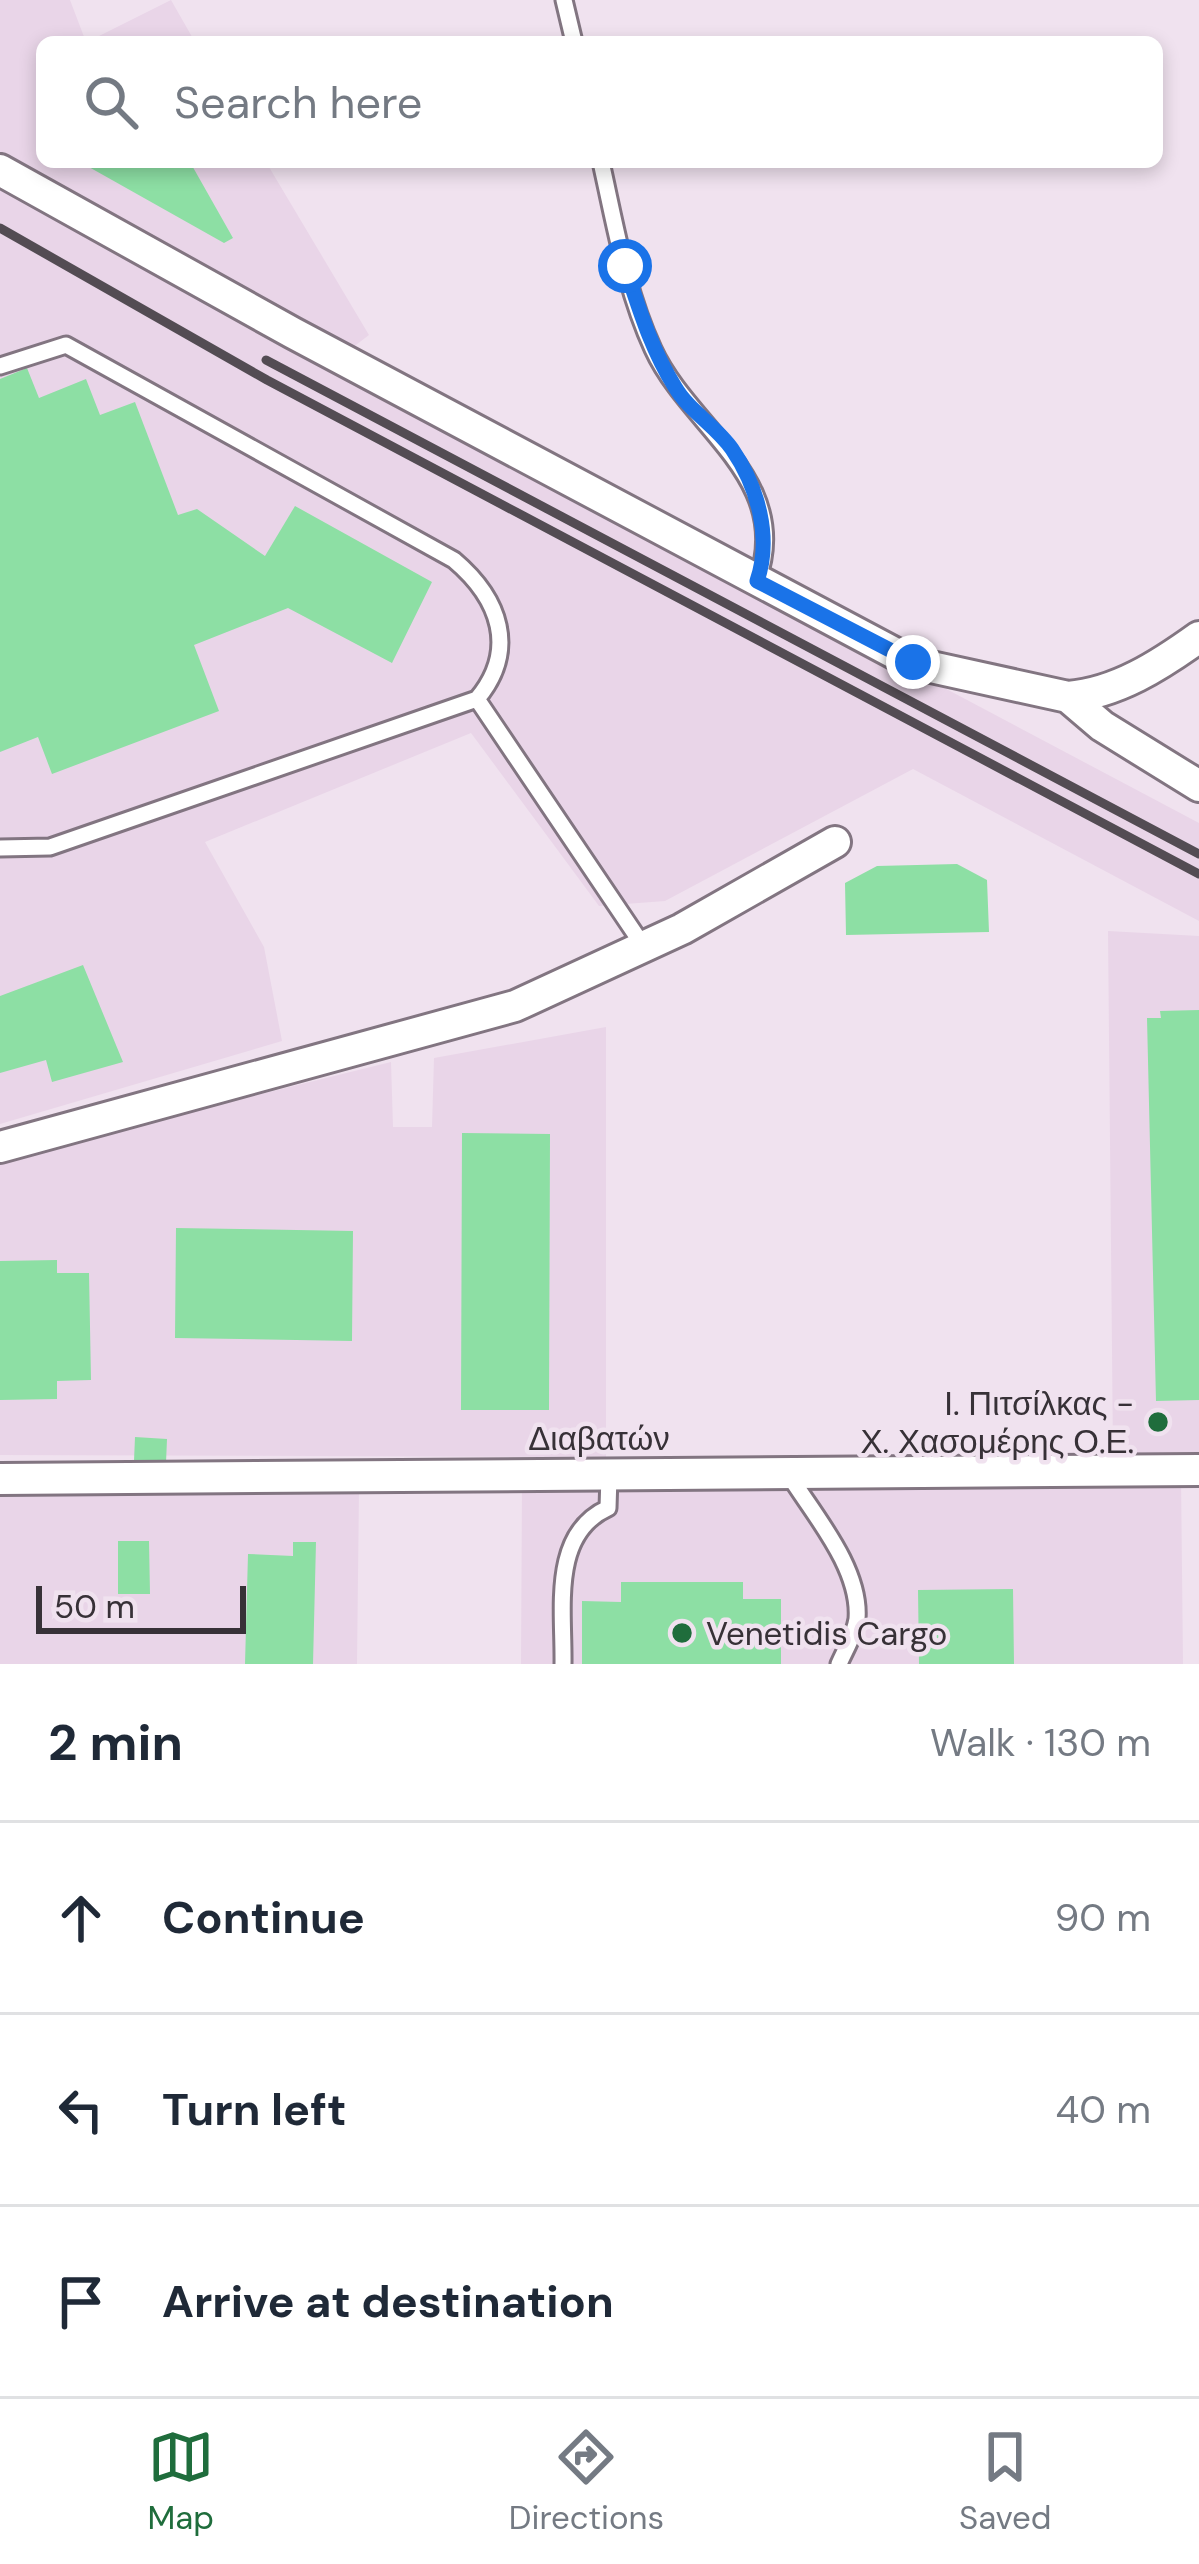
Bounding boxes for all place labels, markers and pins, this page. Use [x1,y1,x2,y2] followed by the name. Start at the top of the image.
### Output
[861,1382,1134,1463] place label: Ι. Πιτσίλκας - Χ. Χασομέρης Ο.Ε.
[1145,1409,1171,1435] marker: Ι. Πιτσίλκας - Χ. Χασομέρης Ο.Ε.
[706,1612,947,1655] place label: Venetidis Cargo
[669,1620,695,1646] marker: Venetidis Cargo

